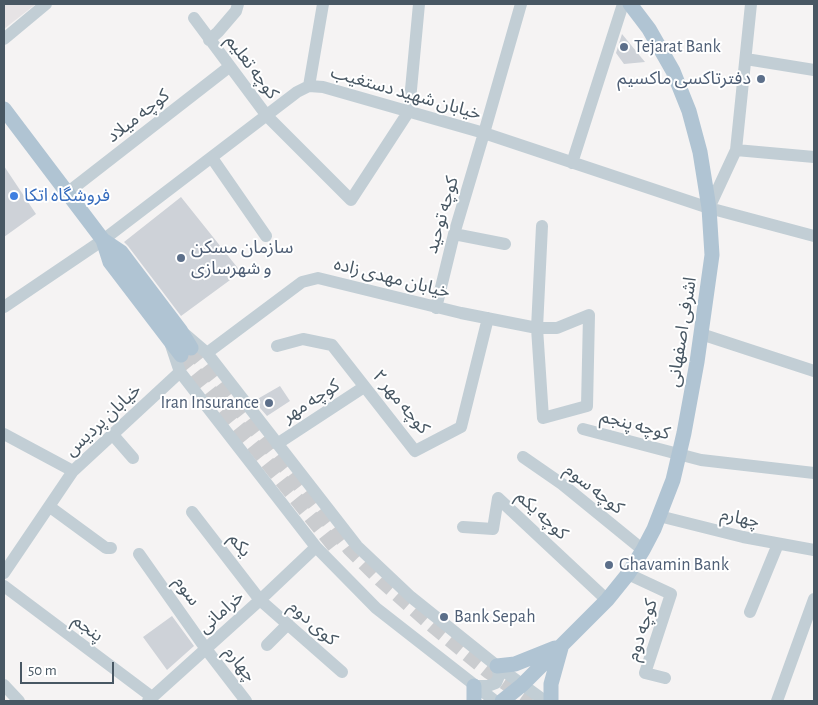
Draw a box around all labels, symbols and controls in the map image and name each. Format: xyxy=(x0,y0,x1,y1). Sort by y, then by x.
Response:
street label: کوچه تعلیم xyxy=(221,30,283,104)
place label: Tejarat Bank xyxy=(634,36,721,58)
marker: Tejarat Bank xyxy=(618,41,630,53)
street label: خیابان شهید دستغیب xyxy=(328,61,484,125)
place label: دفترتاکسی ماکسیم xyxy=(617,68,751,90)
marker: دفترتاکسی ماکسیم xyxy=(755,73,767,85)
street label: کوچه میلاد xyxy=(102,85,174,147)
street label: کوچه توحید xyxy=(421,174,463,256)
place label: فروشگاه اتکا xyxy=(24,185,110,207)
marker: فروشگاه اتکا xyxy=(8,190,20,202)
place label: سازمان مسکن و شهرسازی xyxy=(191,237,293,280)
marker: سازمان مسکن و شهرسازی xyxy=(175,252,187,264)
street label: خیابان مهدی زاده xyxy=(332,253,452,303)
street label: اشرفی اصفهانی xyxy=(663,275,701,389)
street label: کوچه مهر ۲ xyxy=(368,365,434,439)
street label: کوچه مهر xyxy=(278,375,344,427)
street label: خیابان پردیس xyxy=(60,379,146,461)
place label: Iran Insurance xyxy=(160,392,259,414)
marker: Iran Insurance xyxy=(263,397,275,409)
street label: کوچه پنجم xyxy=(598,405,672,445)
street label: کوچه سوم xyxy=(560,459,628,519)
street label: کوچه یکم xyxy=(512,486,572,544)
street label: چهارم xyxy=(718,503,762,533)
street label: یکم xyxy=(224,529,256,561)
place label: Ghavamin Bank xyxy=(619,554,729,576)
marker: Ghavamin Bank xyxy=(603,559,615,571)
street label: سوم xyxy=(169,572,205,610)
street label: خرامانی xyxy=(194,586,248,638)
street label: کوی دوم xyxy=(284,596,342,650)
street label: کوچه دوم xyxy=(622,596,662,664)
place label: Bank Sepah xyxy=(454,606,536,628)
street label: پنجم xyxy=(68,609,108,647)
marker: Bank Sepah xyxy=(438,611,450,623)
street label: چهارم xyxy=(219,642,261,686)
scale bar xyxy=(22,652,116,684)
text: 50 m xyxy=(28,663,57,678)

